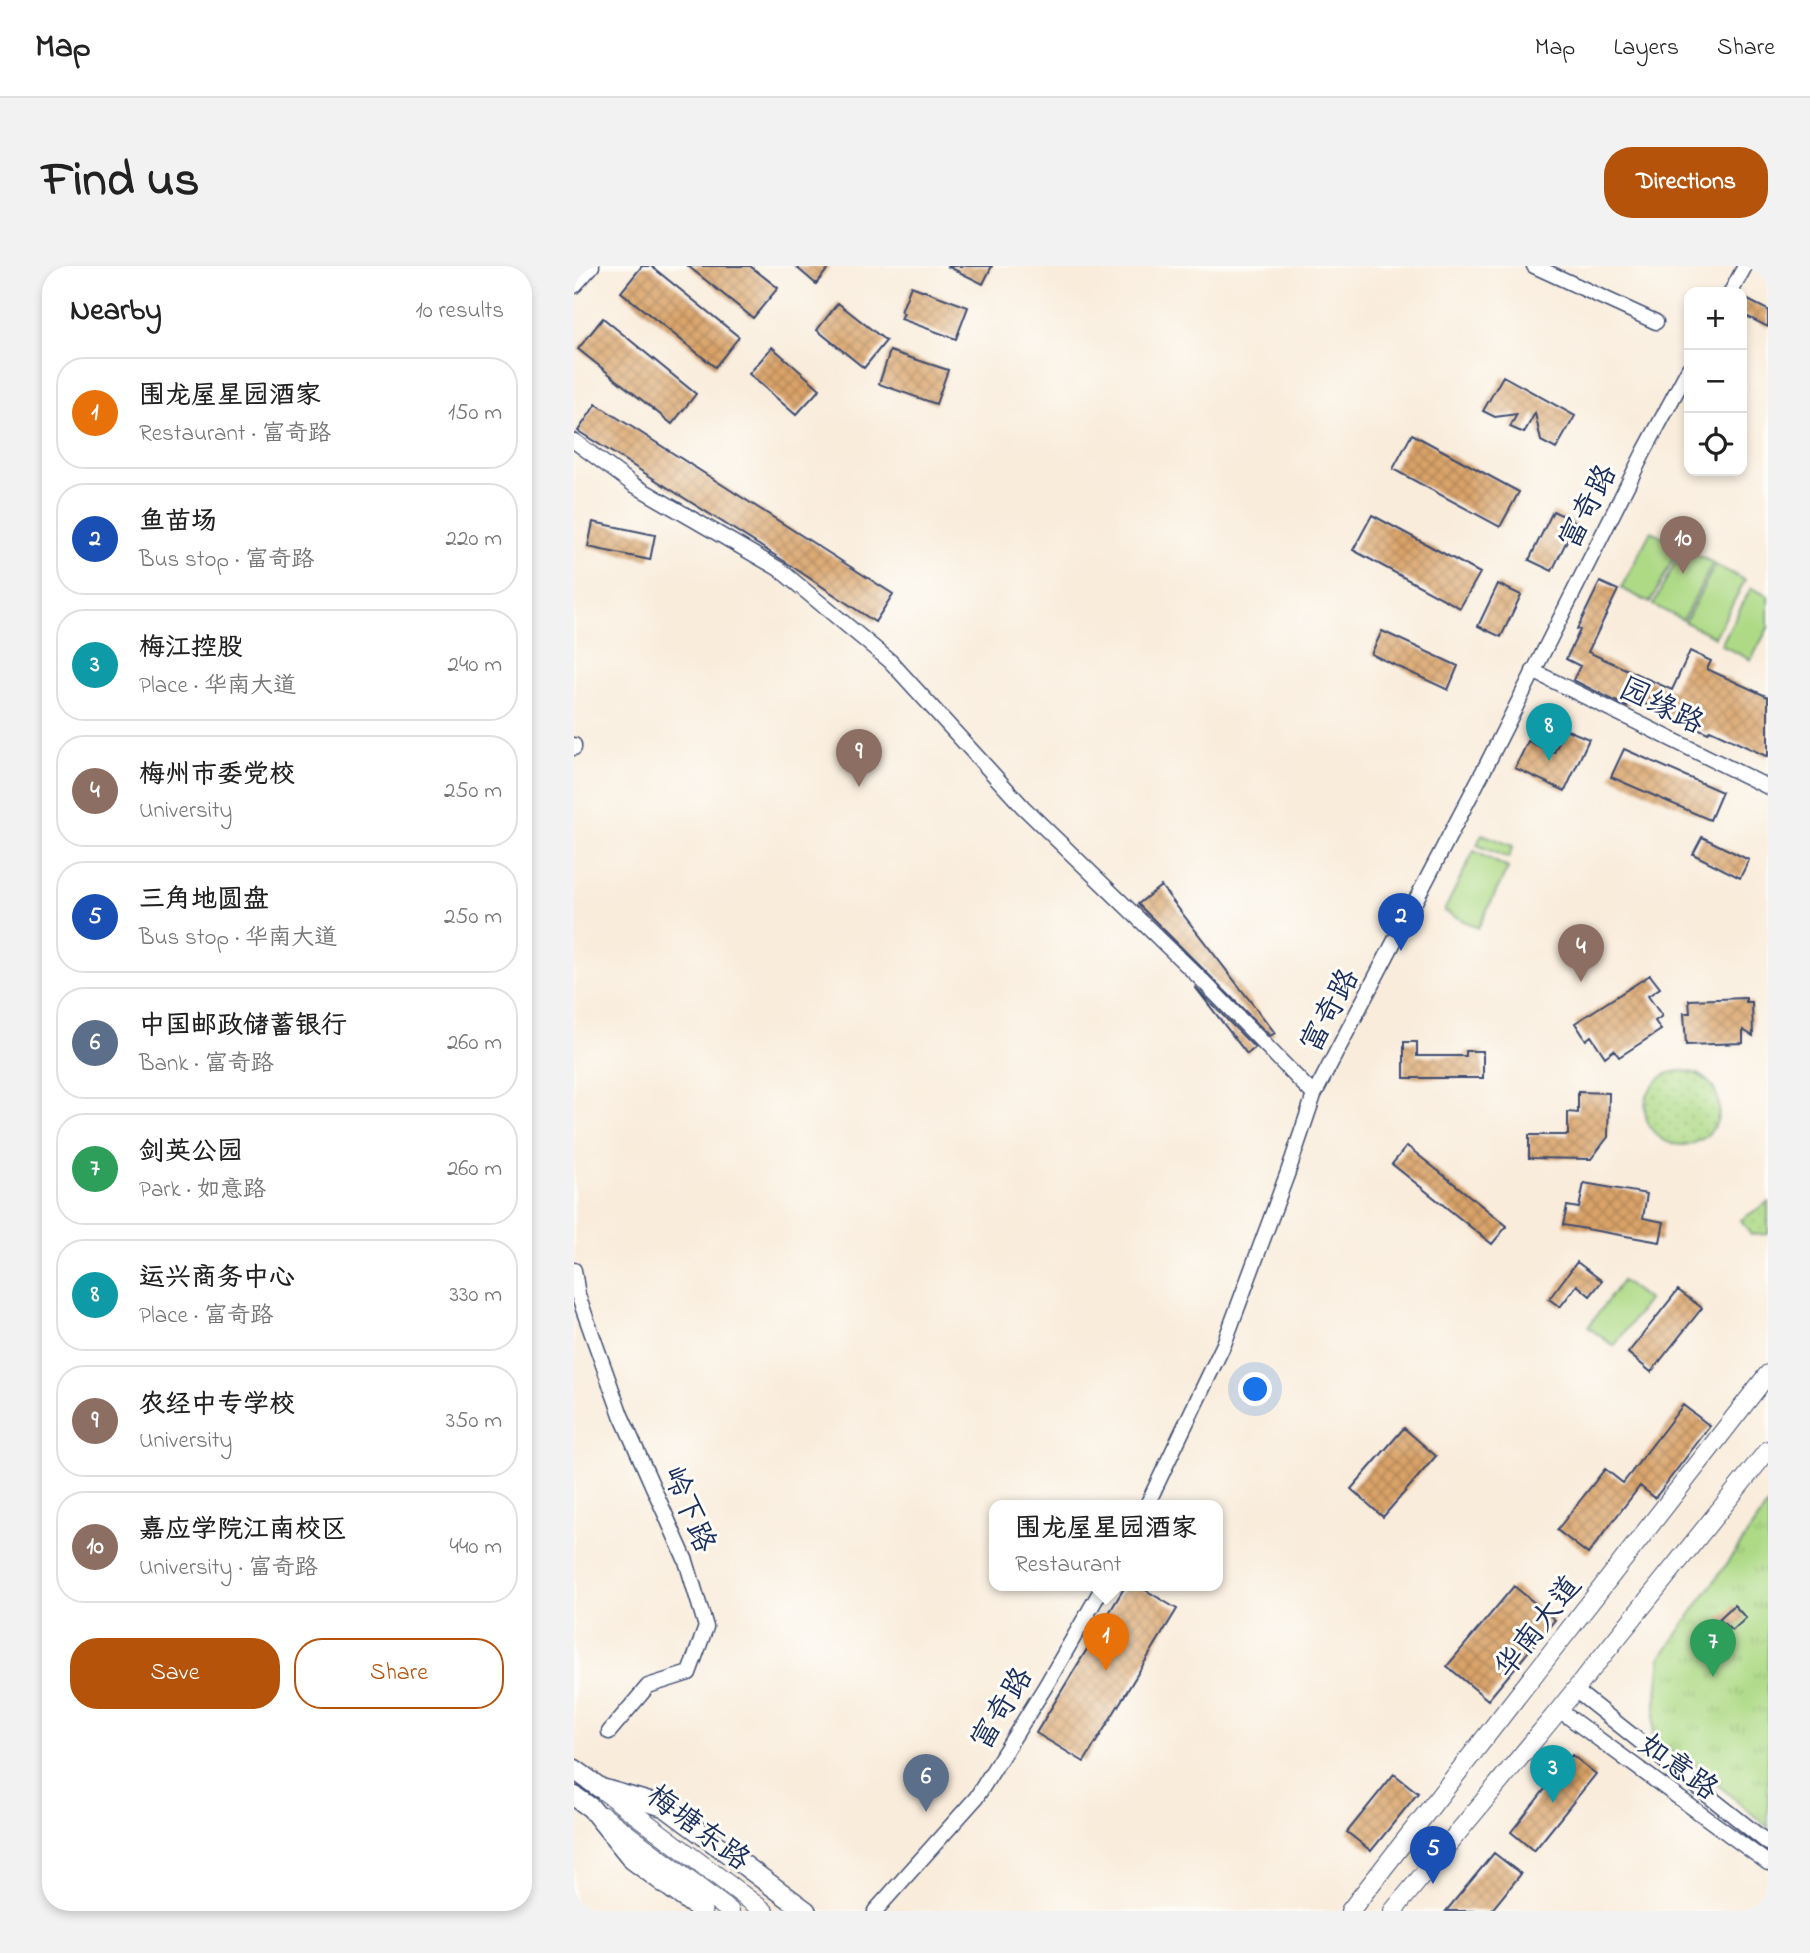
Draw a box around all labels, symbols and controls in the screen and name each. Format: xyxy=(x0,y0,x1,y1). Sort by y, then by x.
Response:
text: Map xyxy=(35,24,91,72)
text: Map xyxy=(1535,31,1575,66)
text: Layers xyxy=(1613,31,1679,66)
text: Share xyxy=(1717,31,1775,66)
text: Find us xyxy=(42,146,199,218)
button: Directions xyxy=(1604,147,1768,218)
map controls xyxy=(1684,287,1747,476)
button: + xyxy=(1684,287,1747,350)
text: Nearby xyxy=(70,290,162,334)
text: 10 results xyxy=(415,295,504,328)
button: − xyxy=(1684,350,1747,413)
text: 围龙屋星园酒家 xyxy=(139,378,321,416)
text: 1 xyxy=(91,397,99,430)
text: 150 m xyxy=(448,397,502,430)
button: locate xyxy=(1684,413,1747,476)
text: Restaurant · 富奇路 xyxy=(139,418,331,451)
street label: 富奇路 xyxy=(1550,457,1630,557)
text: 鱼苗场 xyxy=(139,504,217,542)
pin: 10 xyxy=(1660,516,1706,574)
text: 2 xyxy=(89,523,101,556)
text: 220 m xyxy=(446,523,502,556)
text: Bus stop · 富奇路 xyxy=(139,544,314,577)
text: 梅江控股 xyxy=(139,630,243,668)
text: 3 xyxy=(90,649,100,682)
text: 240 m xyxy=(448,649,502,682)
street label: 园缘路 xyxy=(1611,668,1711,747)
text: Place · 华南大道 xyxy=(139,670,296,703)
pin: 8 xyxy=(1526,703,1572,761)
pin: 9 xyxy=(836,729,882,787)
text: 梅州市委党校 xyxy=(139,757,295,795)
text: 4 xyxy=(90,775,100,808)
text: 250 m xyxy=(444,775,502,808)
text: University xyxy=(139,795,232,828)
text: 三角地圆盘 xyxy=(139,882,269,920)
pin: 2 xyxy=(1378,893,1424,951)
text: 5 xyxy=(88,901,102,934)
text: 250 m xyxy=(444,901,502,934)
text: Bus stop · 华南大道 xyxy=(139,922,337,955)
pin: 4 xyxy=(1558,924,1604,982)
street label: 富奇路 xyxy=(1291,961,1372,1061)
text: 中国邮政储蓄银行 xyxy=(139,1008,347,1046)
text: 6 xyxy=(90,1027,100,1060)
text: 260 m xyxy=(447,1027,502,1060)
text: Bank · 富奇路 xyxy=(139,1048,274,1081)
text: 剑英公园 xyxy=(139,1134,243,1172)
text: 7 xyxy=(90,1153,100,1186)
text: 260 m xyxy=(447,1153,502,1186)
text: Park · 如意路 xyxy=(139,1174,266,1207)
text: 运兴商务中心 xyxy=(139,1260,295,1298)
text: 8 xyxy=(91,1279,99,1312)
text: 330 m xyxy=(449,1279,502,1312)
text: Place · 富奇路 xyxy=(139,1300,273,1333)
your location xyxy=(1238,1372,1272,1406)
text: 农经中专学校 xyxy=(139,1387,295,1425)
text: 9 xyxy=(92,1405,98,1438)
text: 350 m xyxy=(446,1405,502,1438)
text: University xyxy=(139,1425,232,1458)
street label: 岭下路 xyxy=(649,1460,725,1560)
popup xyxy=(989,1500,1223,1591)
text: 围龙屋星园酒家 xyxy=(1015,1511,1197,1549)
text: 嘉应学院江南校区 xyxy=(139,1512,347,1550)
text: 10 xyxy=(86,1531,104,1564)
text: 440 m xyxy=(450,1531,502,1564)
text: Restaurant xyxy=(1015,1549,1122,1582)
text: University · 富奇路 xyxy=(139,1552,318,1585)
street label: 华南大道 xyxy=(1485,1567,1594,1689)
pin: 1 xyxy=(1083,1613,1129,1671)
pin: 7 xyxy=(1690,1619,1736,1677)
button: Save xyxy=(70,1638,280,1709)
button: Share xyxy=(294,1638,504,1709)
street label: 富奇路 xyxy=(962,1660,1046,1759)
street label: 如意路 xyxy=(1628,1724,1727,1813)
pin: 3 xyxy=(1530,1745,1576,1803)
pin: 6 xyxy=(903,1754,949,1812)
street label: 梅塘东路 xyxy=(636,1776,758,1883)
pin: 5 xyxy=(1410,1826,1456,1884)

